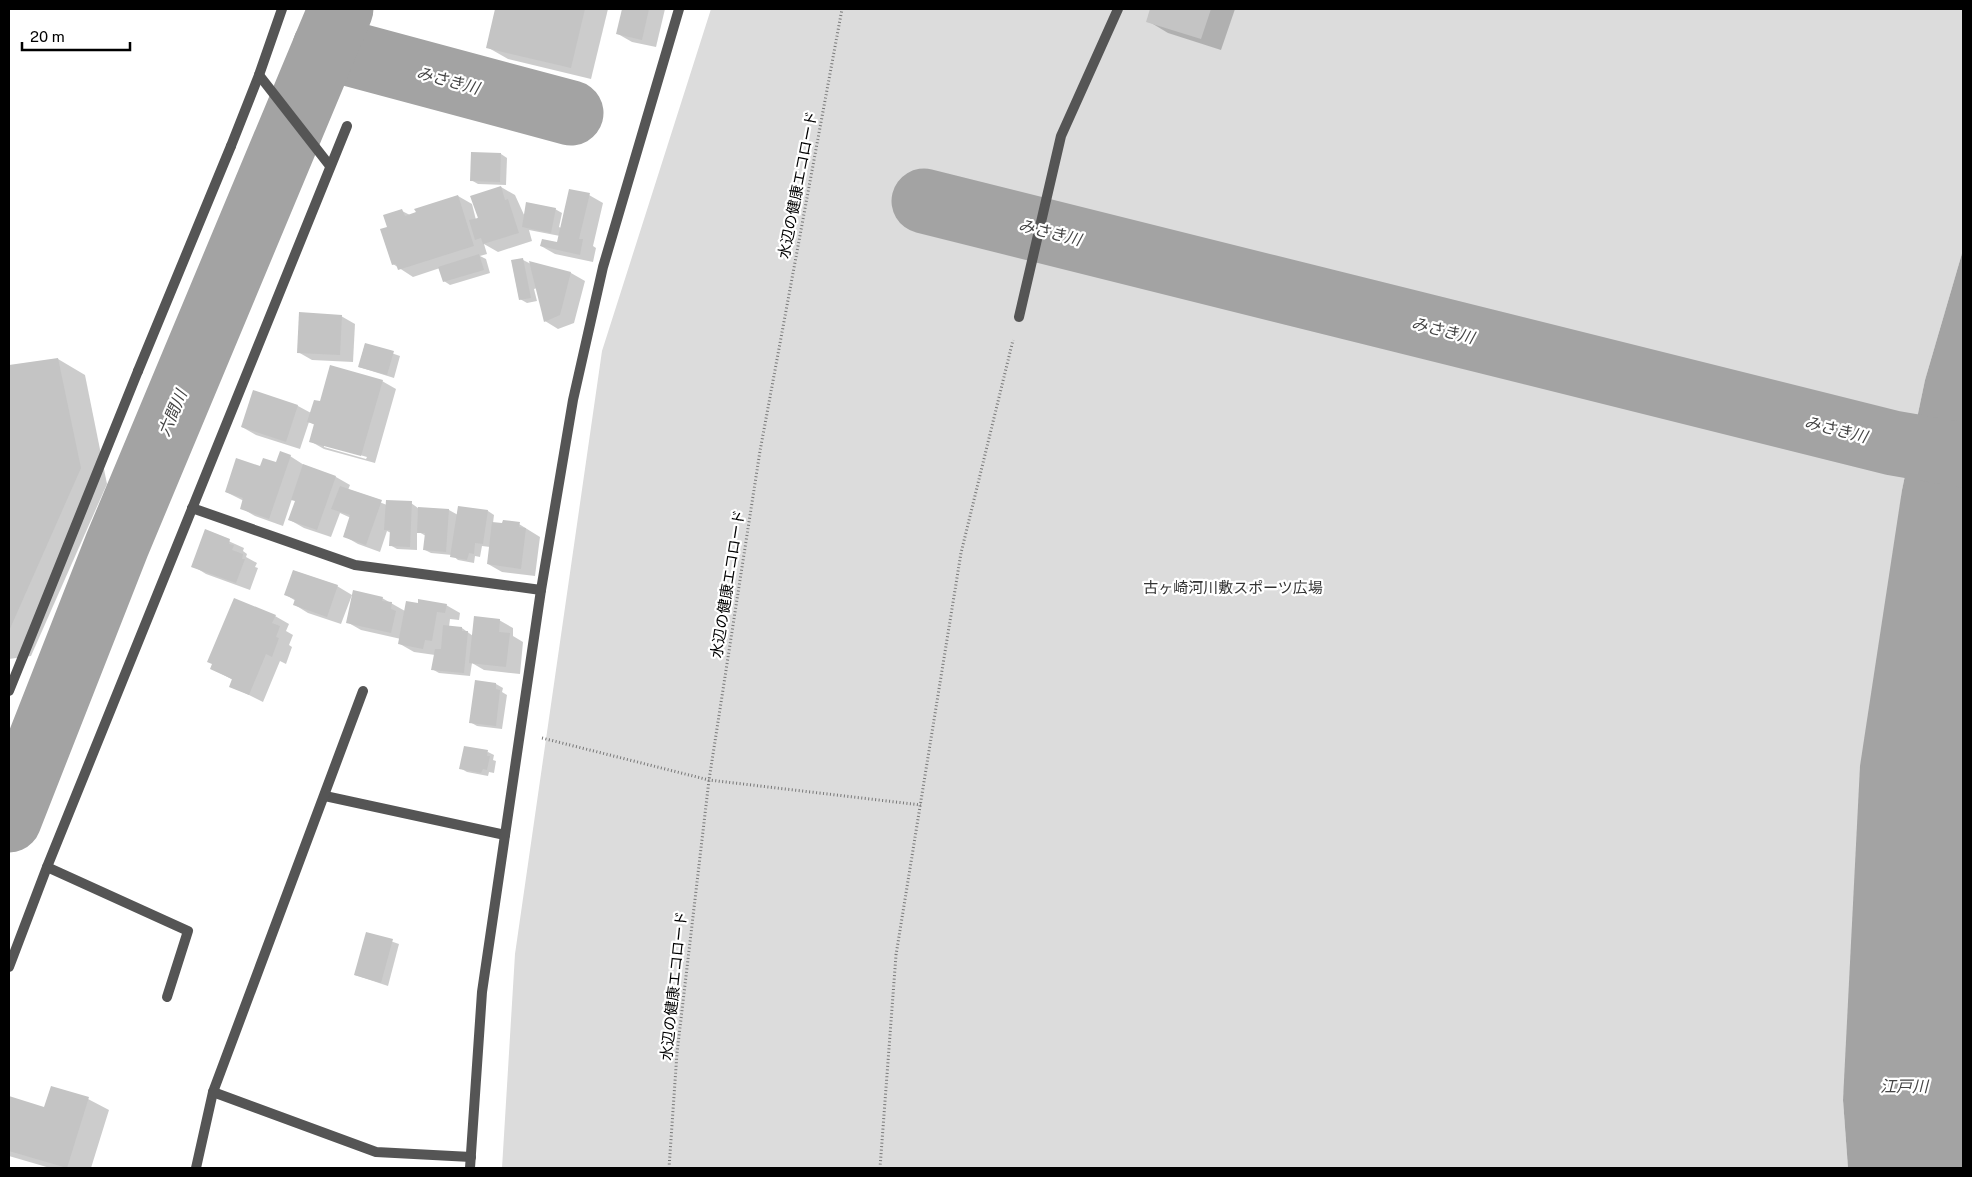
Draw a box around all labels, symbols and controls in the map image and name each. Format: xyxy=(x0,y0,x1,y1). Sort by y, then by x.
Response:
scale bar xyxy=(22,20,130,52)
text: 20 m xyxy=(30,28,65,45)
water label: みさき川 xyxy=(414,63,483,98)
street label: 水辺の健康エコロード xyxy=(775,110,820,260)
water label: みさき川 xyxy=(1017,216,1085,250)
water label: みさき川 xyxy=(1410,314,1478,348)
water label: 六間川 xyxy=(154,386,191,439)
water label: みさき川 xyxy=(1803,413,1871,447)
street label: 水辺の健康エコロード xyxy=(707,509,748,659)
park label: 古ヶ崎河川敷スポーツ広場 xyxy=(1143,579,1323,596)
street label: 水辺の健康エコロード xyxy=(657,910,690,1061)
water label: 江戸川 xyxy=(1880,1077,1930,1096)

